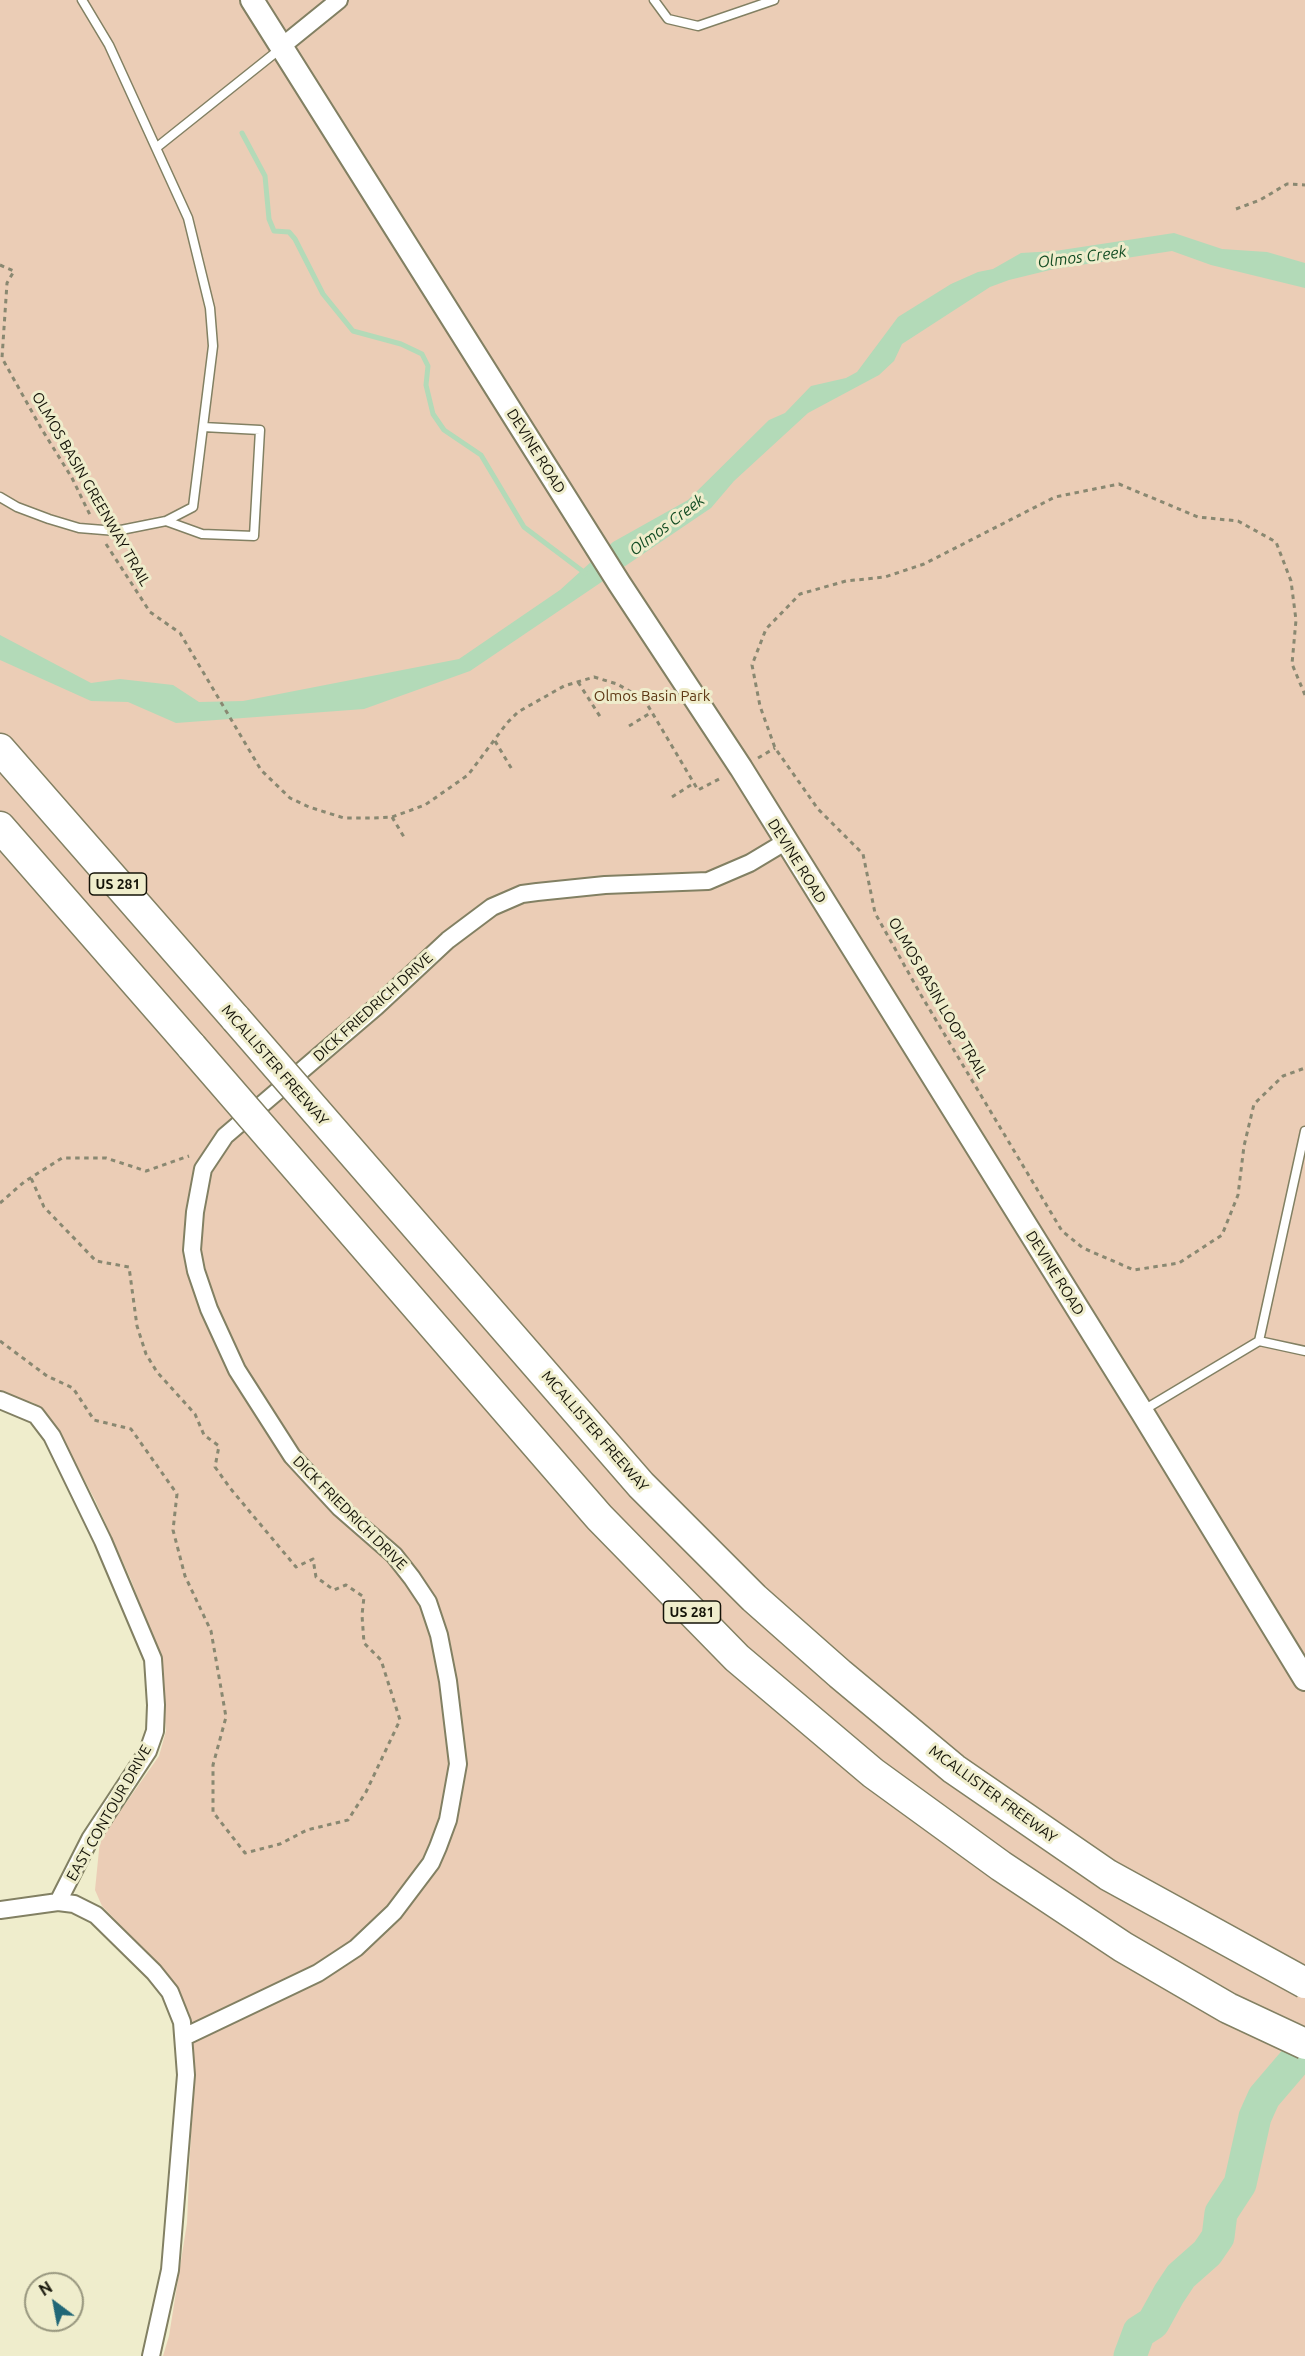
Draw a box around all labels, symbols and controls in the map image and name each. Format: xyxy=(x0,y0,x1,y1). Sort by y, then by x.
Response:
water label: Olmos Creek xyxy=(1036,242,1128,272)
street label: OLMOS BASIN GREENWAY TRAIL xyxy=(28,389,154,589)
street label: DEVINE ROAD xyxy=(503,405,569,497)
water label: Olmos Creek xyxy=(625,490,709,560)
park label: Olmos Basin Park xyxy=(594,687,710,705)
street label: DEVINE ROAD xyxy=(764,815,830,907)
road number: US 281 xyxy=(90,873,146,895)
street label: OLMOS BASIN LOOP TRAIL xyxy=(885,914,991,1082)
street label: DICK FRIEDRICH DRIVE xyxy=(310,949,436,1065)
street label: MCALLISTER FREEWAY xyxy=(218,1001,332,1129)
street label: DEVINE ROAD xyxy=(1022,1227,1088,1319)
street label: MCALLISTER FREEWAY xyxy=(538,1367,652,1495)
street label: DICK FRIEDRICH DRIVE xyxy=(289,1452,411,1574)
road number: US 281 xyxy=(664,1601,720,1623)
street label: MCALLISTER FREEWAY xyxy=(925,1741,1061,1847)
street label: EAST CONTOUR DRIVE xyxy=(63,1742,155,1884)
north arrow xyxy=(24,2272,84,2332)
text: N xyxy=(36,2278,55,2299)

